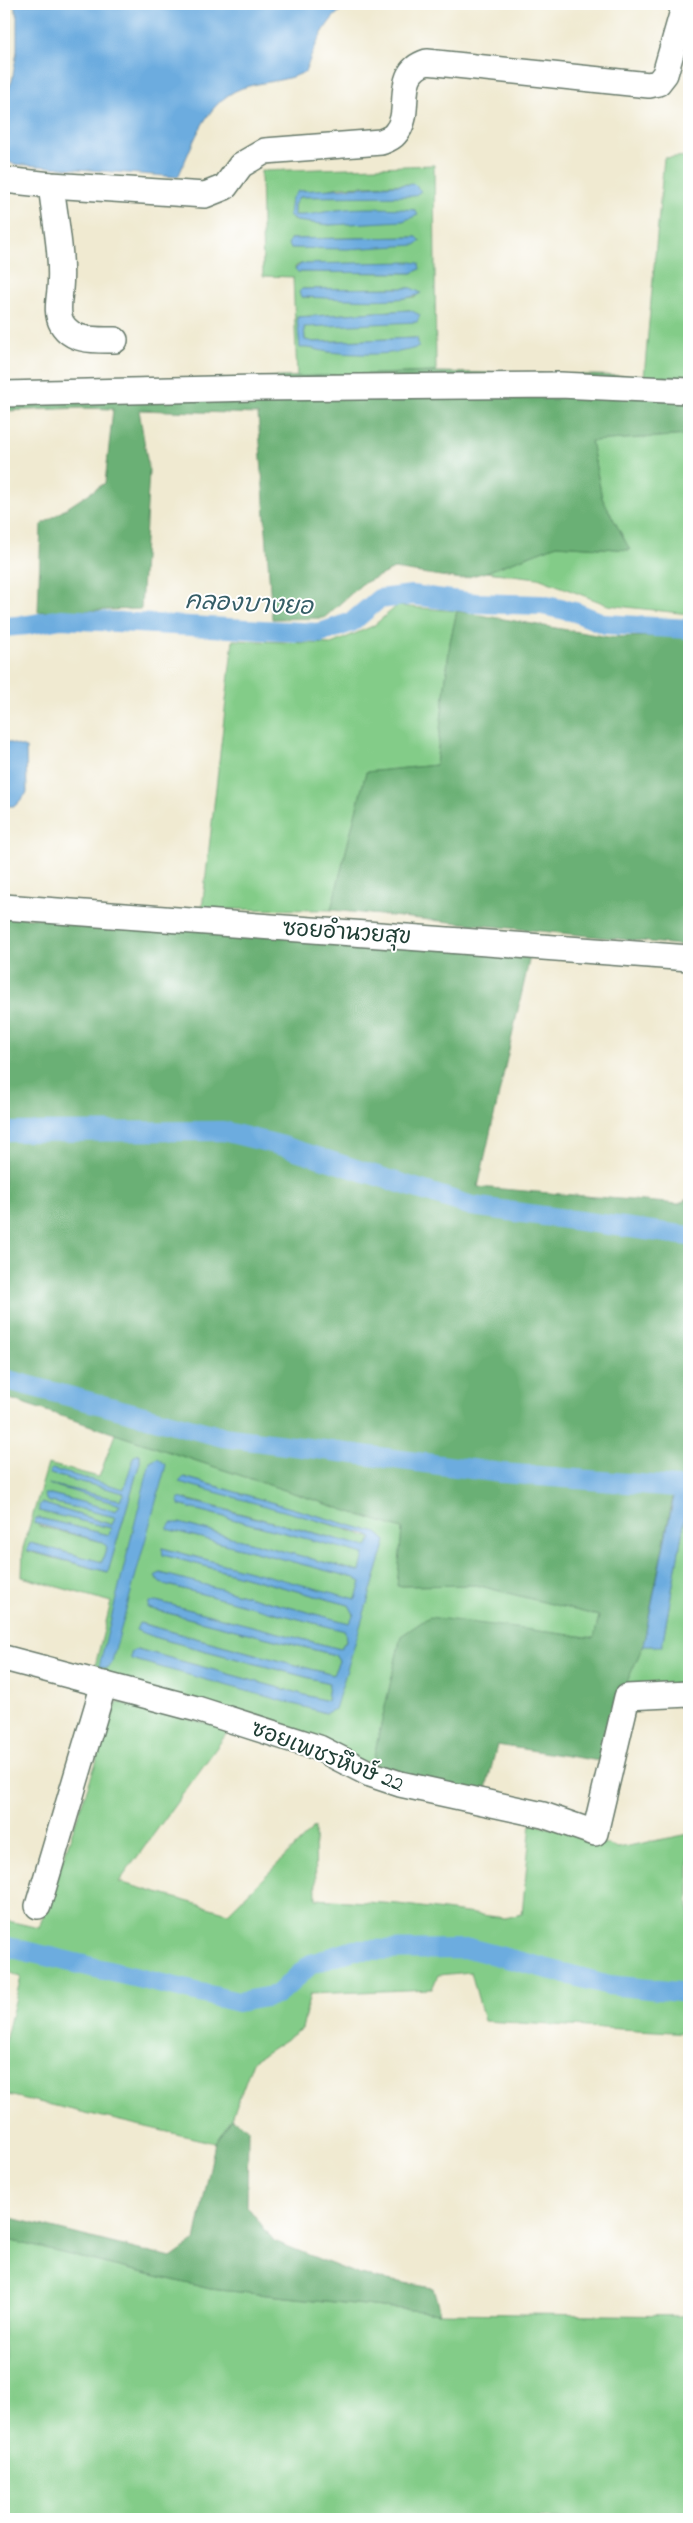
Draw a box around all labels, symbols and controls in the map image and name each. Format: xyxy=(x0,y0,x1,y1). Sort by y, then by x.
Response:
water label: คลองบางยอ xyxy=(184,585,315,626)
street label: ซอยอำนวยสุข xyxy=(281,914,412,954)
street label: ซอยเพชรหึงษ์ 22 xyxy=(246,1713,408,1802)

